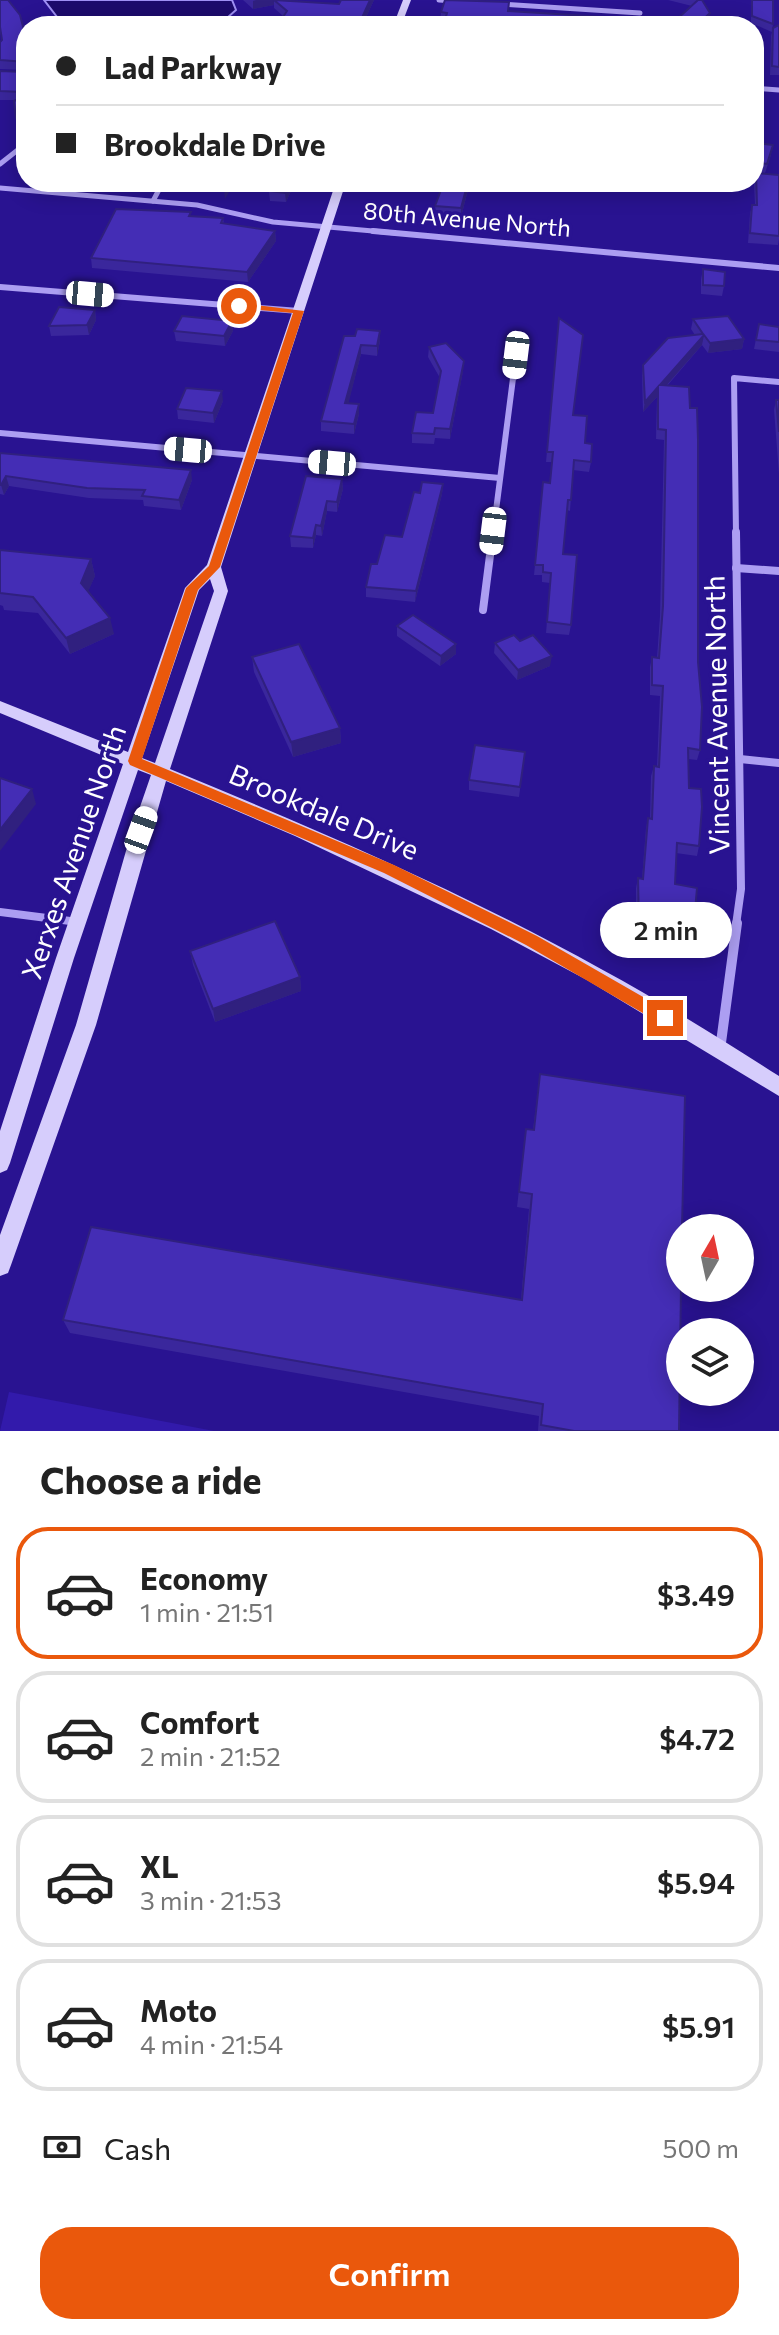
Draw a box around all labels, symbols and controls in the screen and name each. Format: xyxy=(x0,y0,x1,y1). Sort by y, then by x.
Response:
text: Lad Parkway xyxy=(104,48,282,85)
text: Brookdale Drive xyxy=(104,125,326,162)
street label: 80th Avenue North xyxy=(362,195,572,242)
car xyxy=(65,280,115,308)
route start xyxy=(221,288,257,324)
car xyxy=(501,330,531,380)
car xyxy=(163,436,213,464)
car xyxy=(307,449,357,477)
car xyxy=(478,506,508,556)
street label: Vincent Avenue North xyxy=(697,575,735,855)
street label: Xerxes Avenue North xyxy=(14,720,132,983)
street label: Brookdale Drive xyxy=(225,756,424,866)
car xyxy=(122,803,160,857)
callout: 2 min xyxy=(599,902,731,958)
text: 2 min xyxy=(634,914,698,945)
route end xyxy=(647,1000,683,1036)
north arrow xyxy=(666,1214,754,1302)
map controls xyxy=(666,1214,754,1406)
button: layers xyxy=(666,1318,754,1406)
text: Choose a ride xyxy=(40,1457,261,1501)
icon: car xyxy=(44,1557,116,1629)
text: Economy xyxy=(140,1559,268,1596)
text: $3.49 xyxy=(657,1575,735,1612)
text: 1 min · 21:51 xyxy=(140,1596,274,1627)
icon: car xyxy=(44,1701,116,1773)
text: Comfort xyxy=(140,1703,259,1740)
text: $4.72 xyxy=(659,1719,735,1756)
text: 2 min · 21:52 xyxy=(140,1740,281,1771)
icon: car xyxy=(44,1845,116,1917)
text: XL xyxy=(140,1847,179,1884)
text: $5.94 xyxy=(657,1863,735,1900)
text: 3 min · 21:53 xyxy=(140,1884,282,1915)
icon: car xyxy=(44,1989,116,2061)
text: Moto xyxy=(140,1991,217,2028)
text: $5.91 xyxy=(662,2007,735,2044)
text: 4 min · 21:54 xyxy=(140,2028,283,2059)
icon: cash xyxy=(40,2125,84,2169)
text: Cash xyxy=(104,2129,171,2166)
text: 500 m xyxy=(662,2132,739,2163)
button: Confirm xyxy=(40,2227,739,2319)

